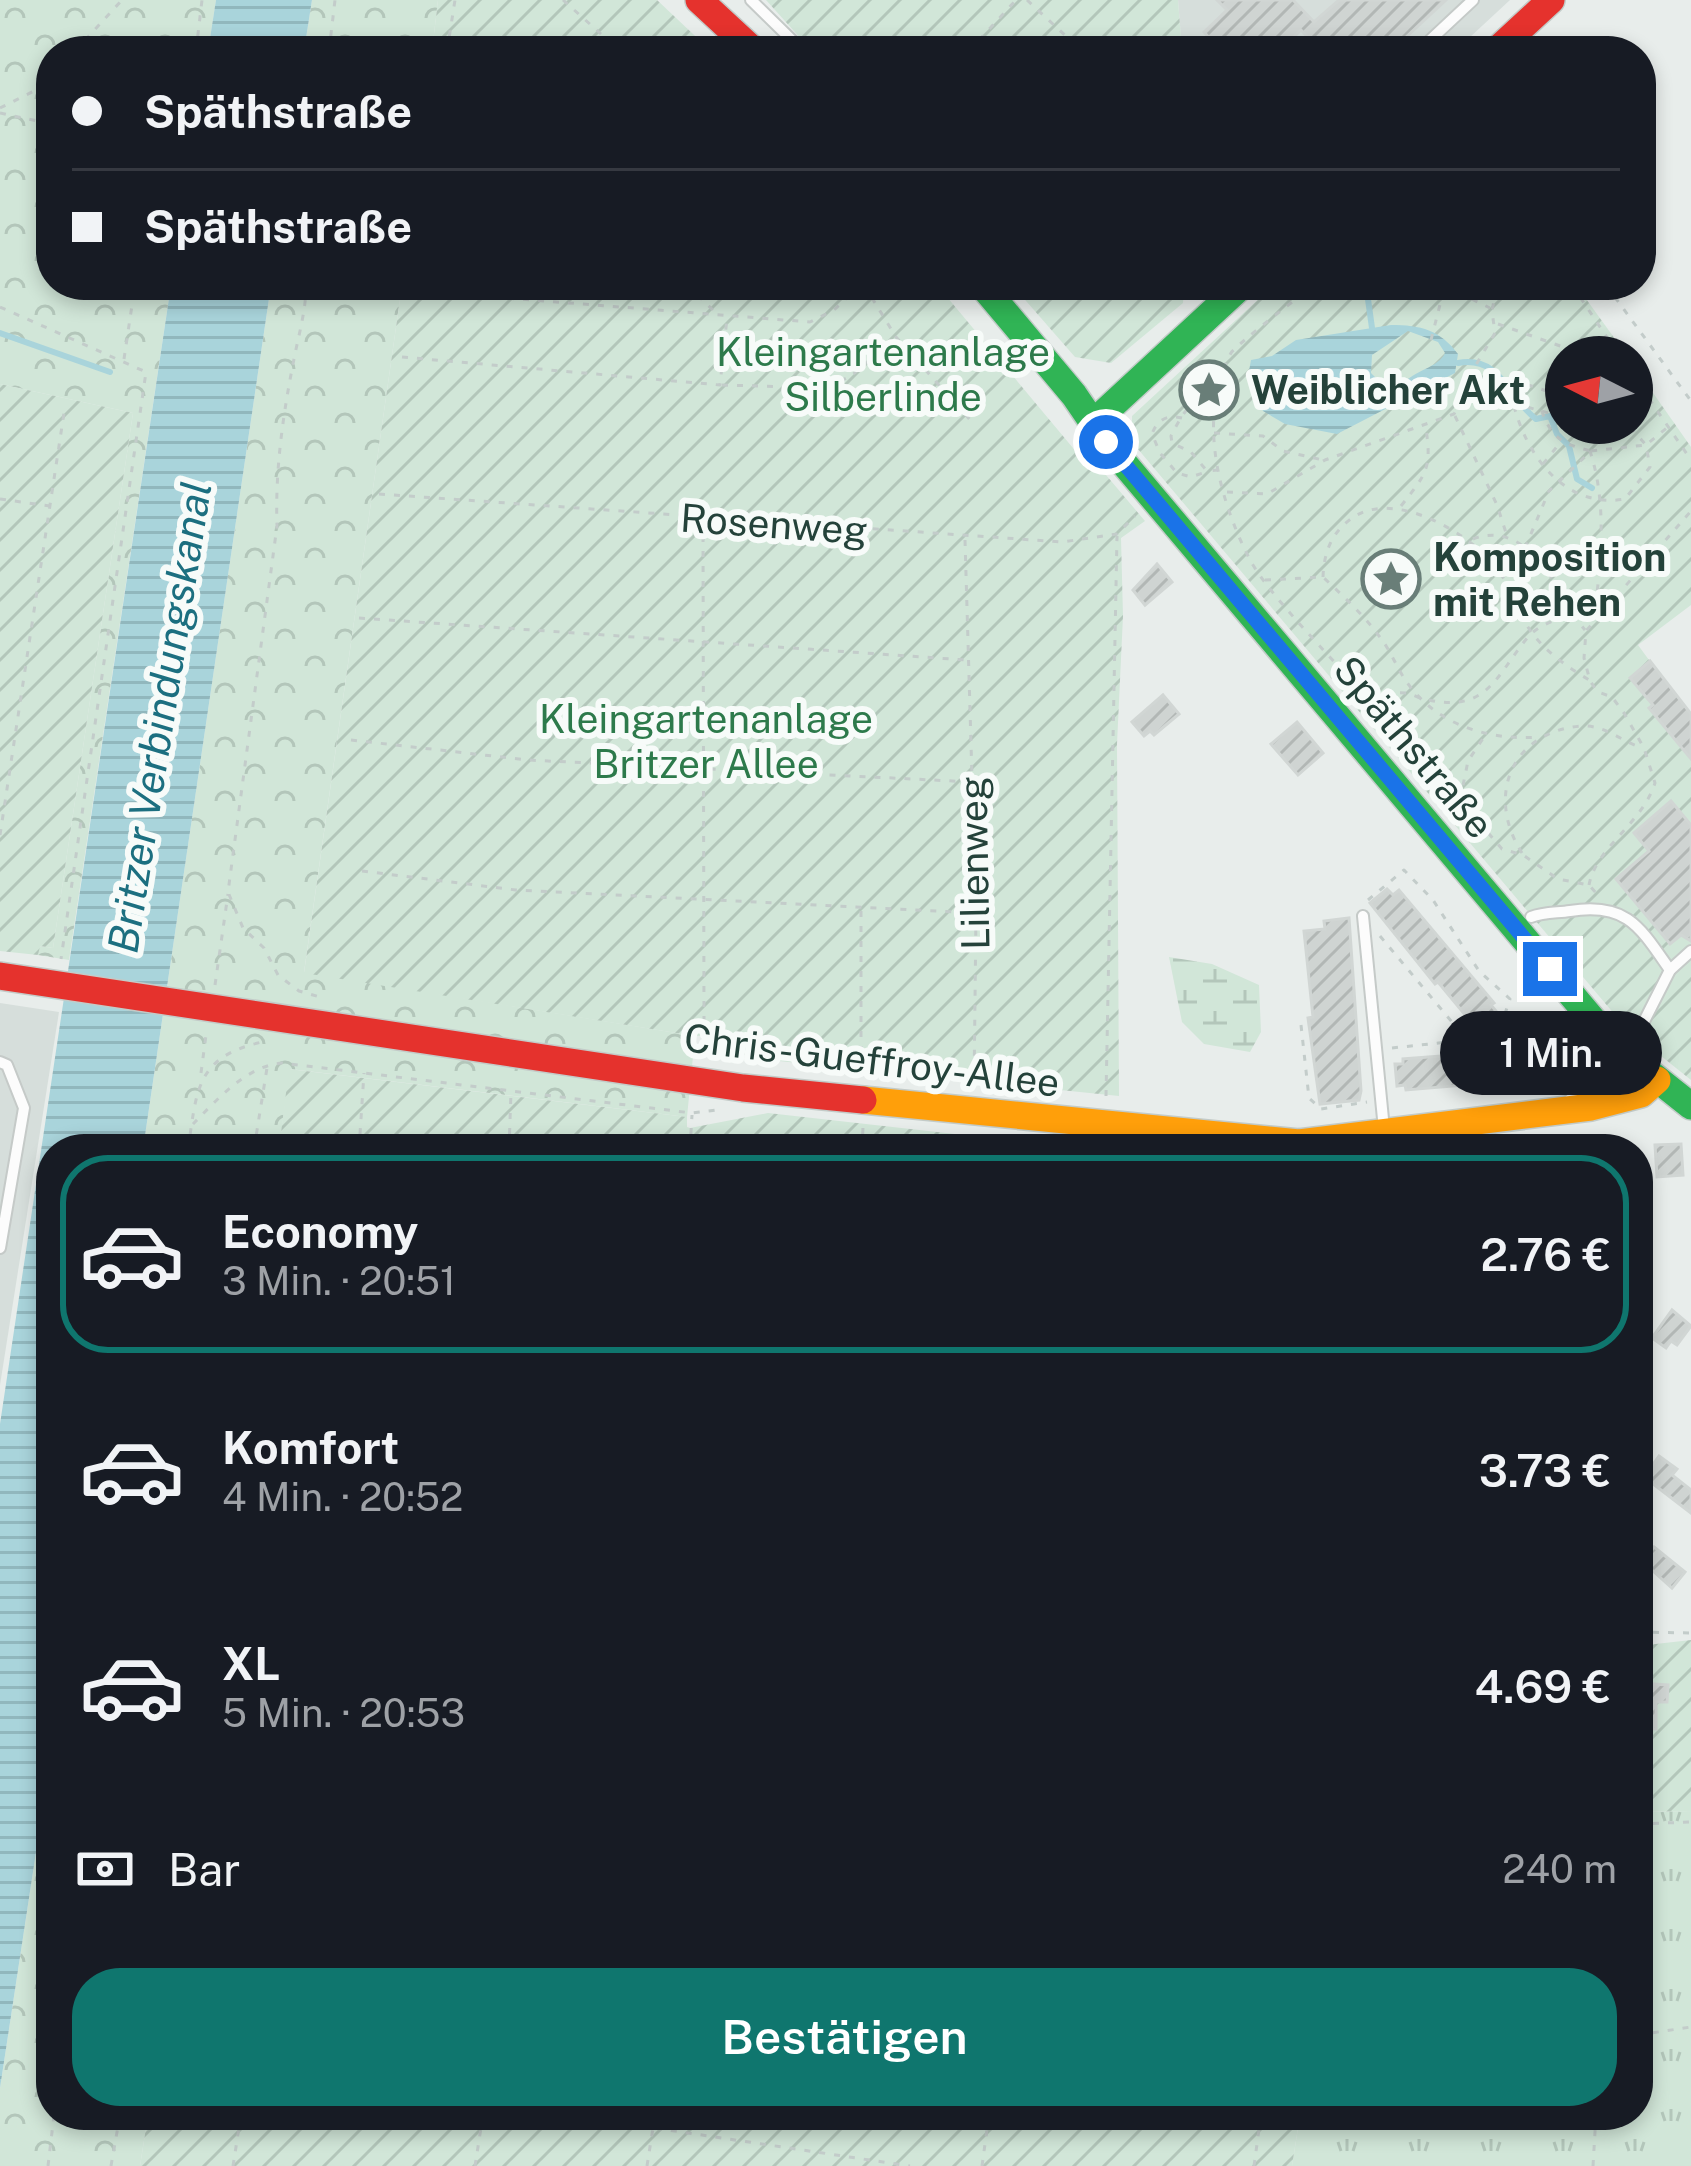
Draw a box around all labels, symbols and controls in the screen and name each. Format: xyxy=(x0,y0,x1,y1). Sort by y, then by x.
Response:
text: Späthstraße xyxy=(144,85,412,138)
text: Späthstraße xyxy=(144,200,412,253)
park label: Kleingartenanlage Silberlinde xyxy=(716,329,1050,420)
north arrow xyxy=(1545,336,1653,444)
map controls xyxy=(1545,336,1653,444)
place icon: Weiblicher Akt xyxy=(1178,359,1240,421)
place label: Weiblicher Akt xyxy=(1251,367,1525,413)
route start xyxy=(1079,415,1133,469)
water label: Britzer Verbindungskanal xyxy=(97,478,221,956)
street label: Rosenweg xyxy=(679,495,869,553)
place label: Komposition mit Rehen xyxy=(1433,534,1666,625)
place icon: Komposition mit Rehen xyxy=(1360,548,1422,610)
street label: Späthstraße xyxy=(1325,647,1503,847)
park label: Kleingartenanlage Britzer Allee xyxy=(539,696,873,787)
street label: Lilienweg xyxy=(949,776,999,950)
route end xyxy=(1523,942,1577,996)
callout: 1 Min. xyxy=(1439,1011,1661,1095)
street label: Chris-Gueffroy-Allee xyxy=(682,1014,1062,1106)
text: 1 Min. xyxy=(1499,1030,1603,1076)
icon: car xyxy=(78,1200,186,1308)
text: Economy xyxy=(222,1205,418,1258)
text: 2.76 € xyxy=(1480,1228,1611,1281)
text: 3 Min. · 20:51 xyxy=(222,1258,456,1304)
icon: car xyxy=(78,1416,186,1524)
text: Komfort xyxy=(222,1421,399,1474)
text: 3.73 € xyxy=(1479,1444,1611,1497)
text: 4 Min. · 20:52 xyxy=(222,1474,463,1520)
icon: car xyxy=(78,1632,186,1740)
text: XL xyxy=(222,1637,280,1690)
text: 4.69 € xyxy=(1474,1660,1611,1713)
text: 5 Min. · 20:53 xyxy=(222,1690,465,1736)
icon: cash xyxy=(72,1836,138,1902)
text: Bar xyxy=(168,1843,241,1896)
text: 240 m xyxy=(1502,1846,1617,1892)
button: Bestätigen xyxy=(72,1968,1617,2106)

